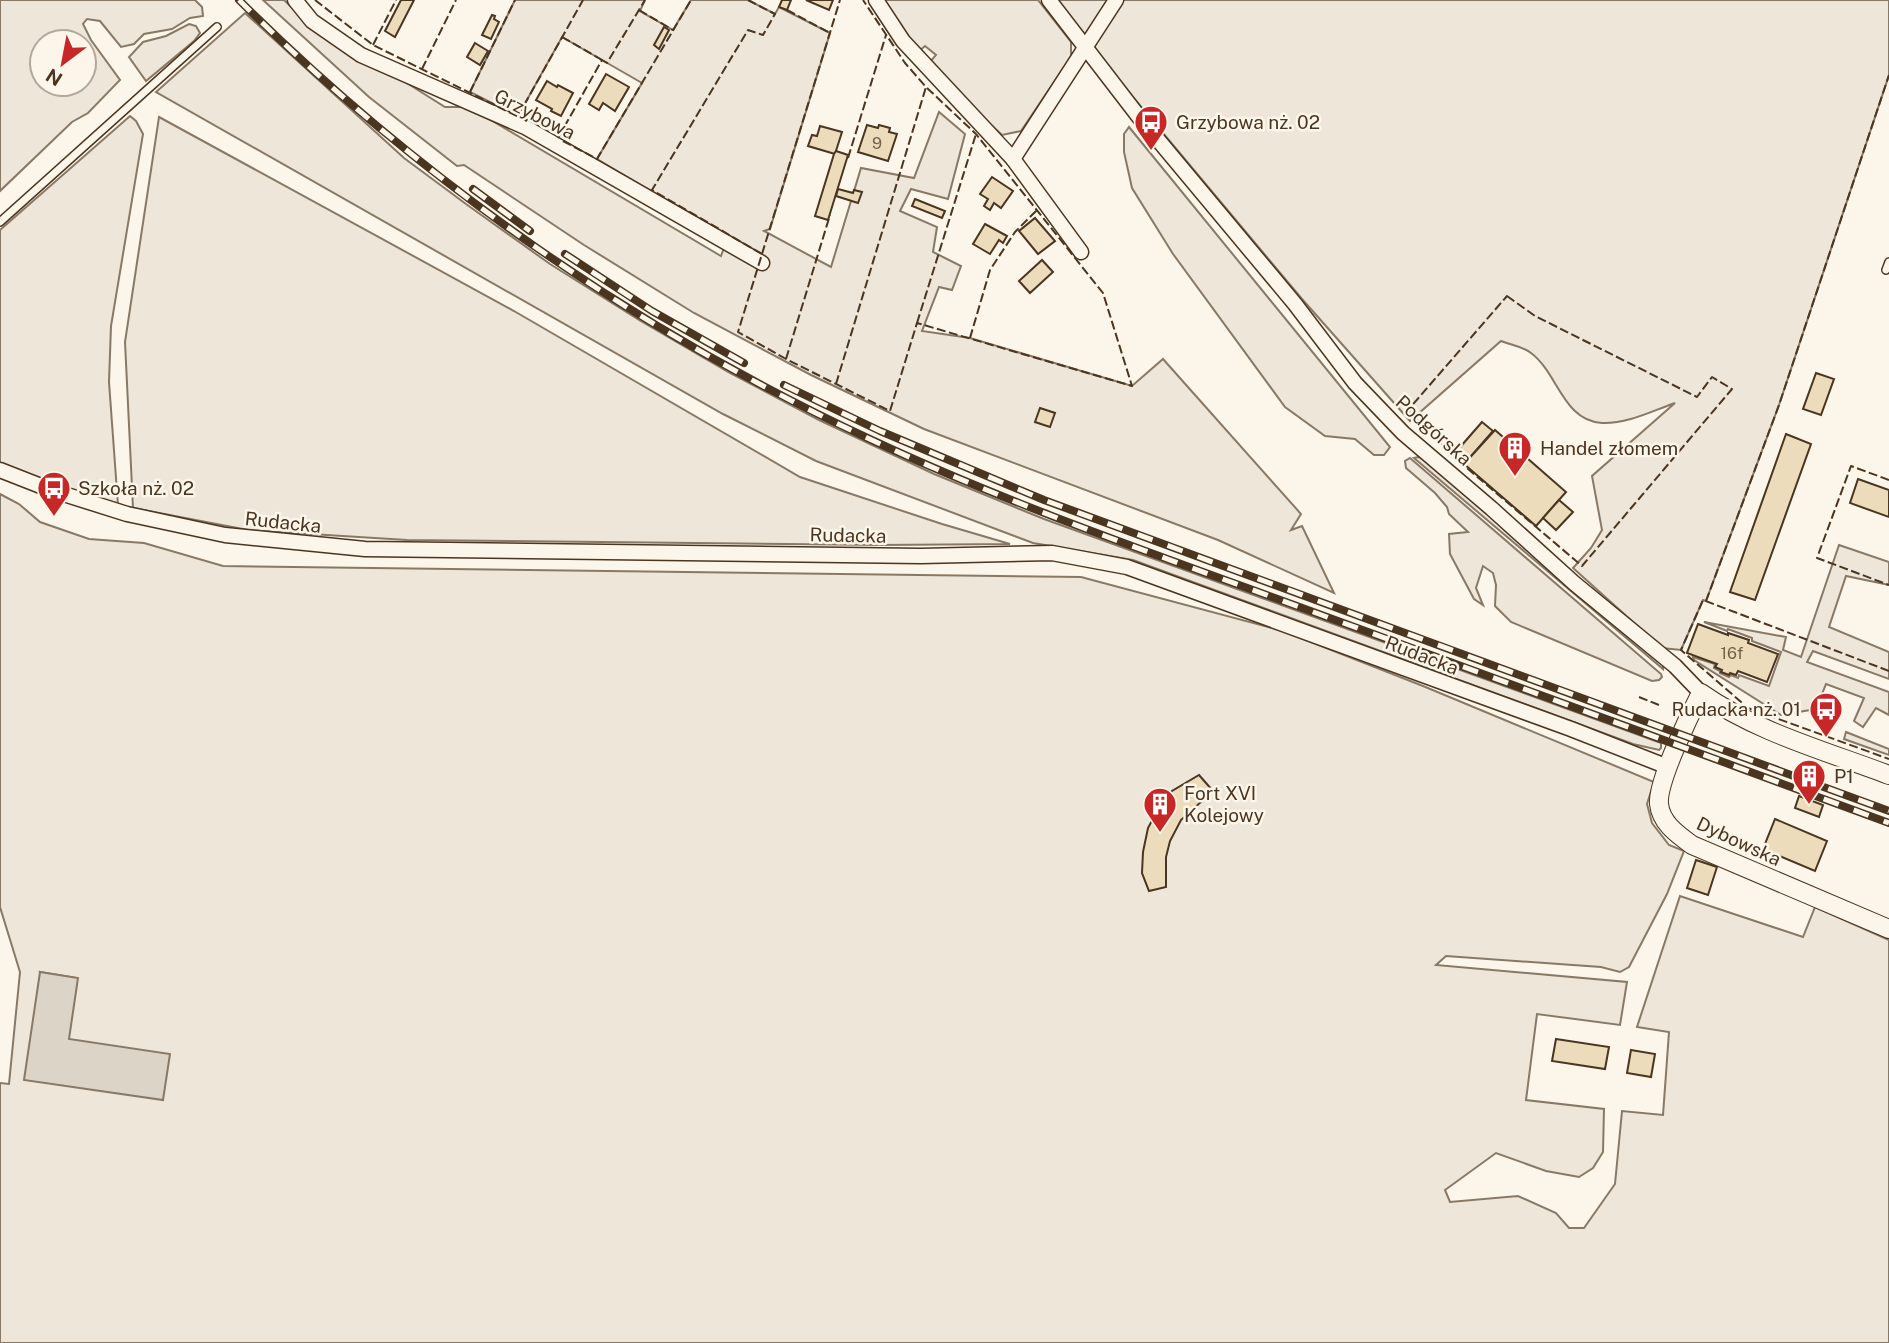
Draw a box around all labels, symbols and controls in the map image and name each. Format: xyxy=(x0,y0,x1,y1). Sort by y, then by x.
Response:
north arrow xyxy=(28,28,98,98)
text: N xyxy=(42,64,66,91)
street label: Grzybowa xyxy=(491,84,579,144)
bus stop icon: Grzybowa nż. 02 xyxy=(1132,103,1170,152)
place label: Grzybowa nż. 02 xyxy=(1176,111,1320,133)
house number: 9 xyxy=(872,134,882,153)
street label: Podgórska xyxy=(1392,390,1476,470)
building icon: Handel złomem xyxy=(1496,429,1534,478)
place label: Handel złomem xyxy=(1540,437,1678,459)
bus stop icon: Szkoła nż. 02 xyxy=(35,469,73,518)
place label: Szkoła nż. 02 xyxy=(78,477,194,499)
street label: Rudacka xyxy=(244,507,322,537)
street label: Rudacka xyxy=(809,523,887,547)
street label: Rudacka xyxy=(1382,631,1462,679)
house number: 16f xyxy=(1721,644,1743,663)
bus stop icon: Rudacka nż. 01 xyxy=(1807,690,1845,739)
place label: Rudacka nż. 01 xyxy=(1672,698,1801,720)
building icon: P1 xyxy=(1790,757,1828,806)
place label: P1 xyxy=(1834,765,1854,787)
place label: Fort XVI Kolejowy xyxy=(1184,782,1264,826)
building icon: Fort XVI Kolejowy xyxy=(1141,785,1179,834)
street label: Dybowska xyxy=(1693,812,1785,870)

